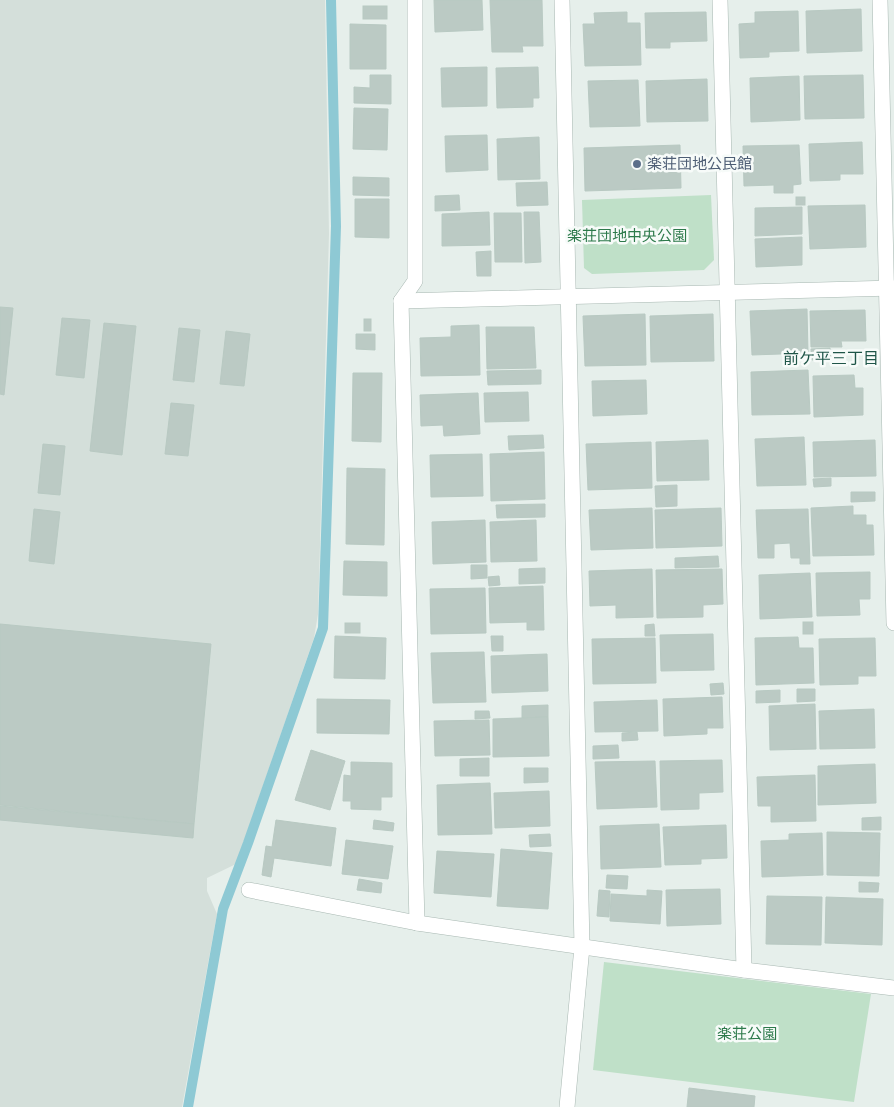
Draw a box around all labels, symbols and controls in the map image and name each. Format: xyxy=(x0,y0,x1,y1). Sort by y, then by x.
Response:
place label: 楽荘団地公民館 xyxy=(647,154,752,172)
marker: 楽荘団地公民館 xyxy=(631,158,643,170)
park label: 楽荘団地中央公園 xyxy=(567,226,687,244)
district label: 前ケ平三丁目 xyxy=(783,348,879,367)
park label: 楽荘公園 xyxy=(717,1024,777,1042)

